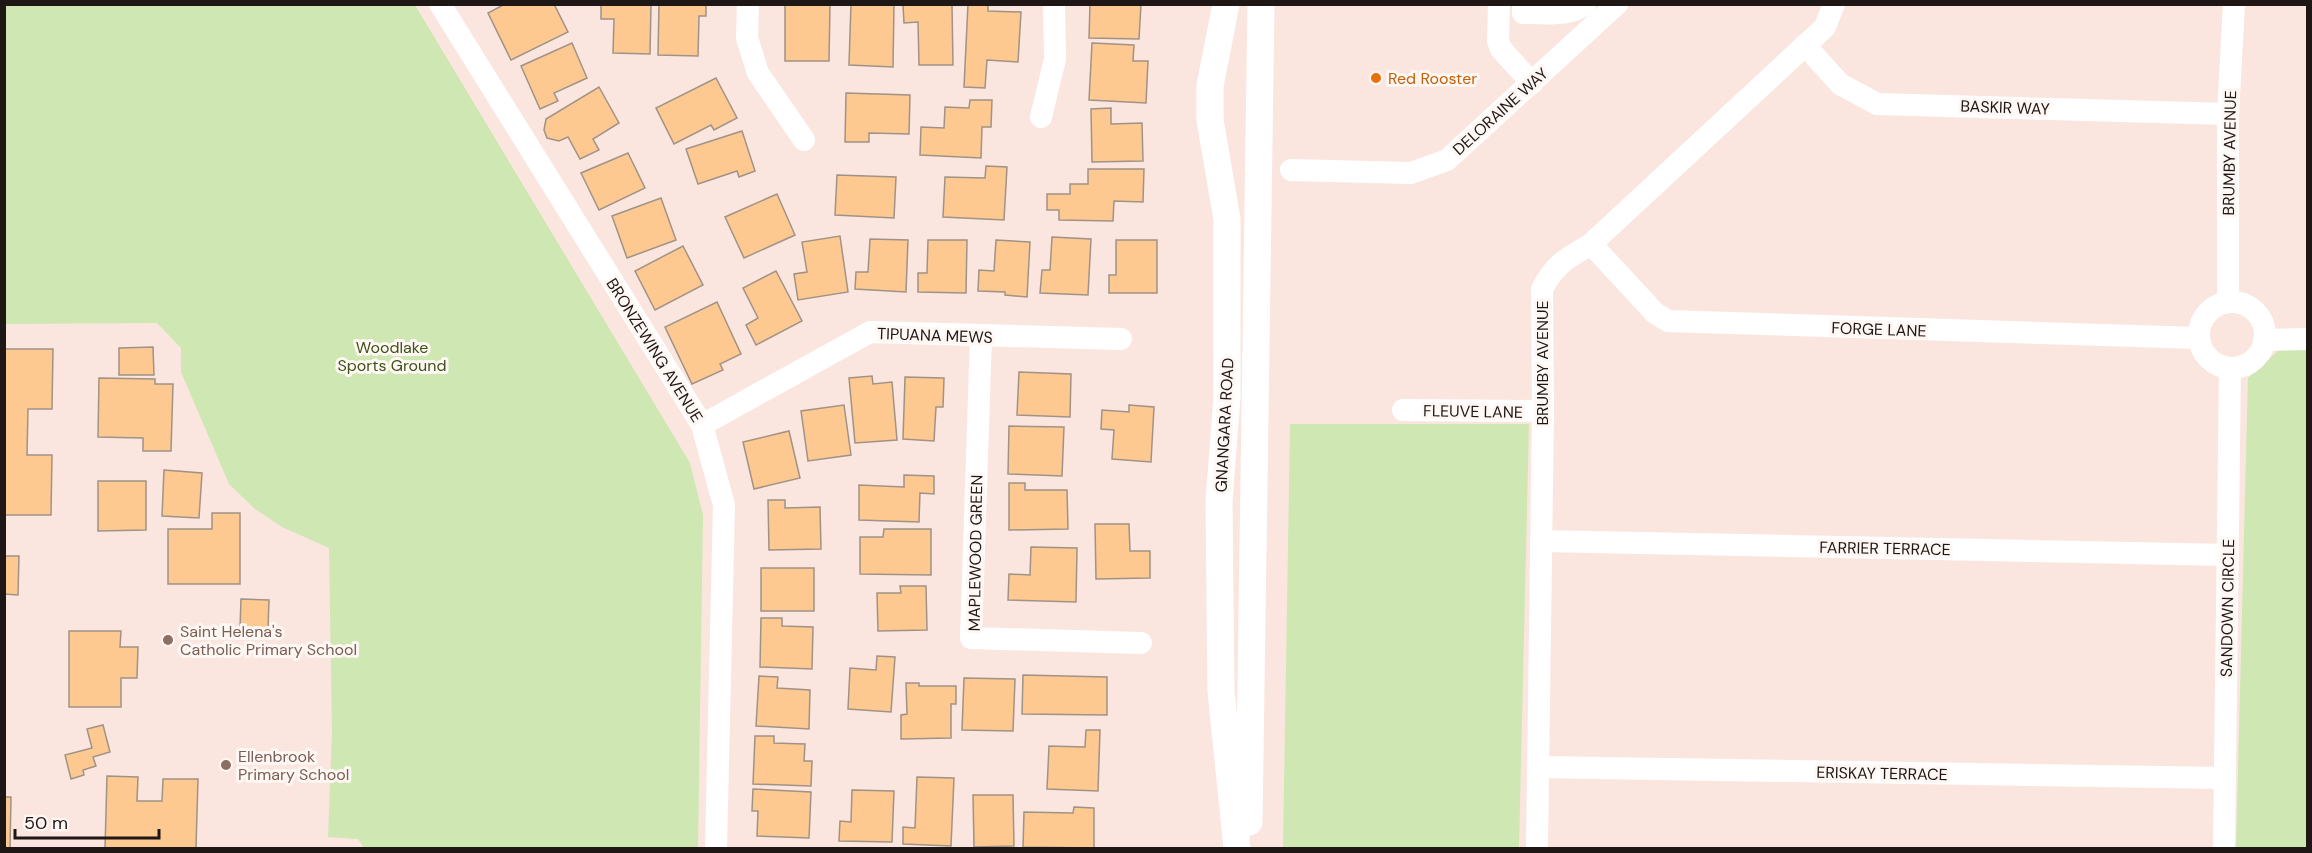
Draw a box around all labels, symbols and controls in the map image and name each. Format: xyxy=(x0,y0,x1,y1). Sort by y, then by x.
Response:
street label: DELORAINE WAY xyxy=(1448,63,1552,160)
place label: Red Rooster xyxy=(1388,68,1477,89)
marker: Red Rooster xyxy=(1369,71,1383,85)
street label: BRUMBY AVENUE xyxy=(2218,90,2241,216)
street label: BASKIR WAY xyxy=(1960,95,2050,120)
street label: BRONZEWING AVENUE xyxy=(602,274,708,426)
street label: BRUMBY AVENUE xyxy=(1532,300,1553,426)
street label: FORGE LANE xyxy=(1831,317,1927,342)
street label: TIPUANA MEWS xyxy=(877,323,993,348)
park label: Woodlake Sports Ground xyxy=(338,337,446,376)
street label: GNANGARA ROAD xyxy=(1210,357,1239,493)
street label: FLEUVE LANE xyxy=(1423,400,1523,423)
street label: MAPLEWOOD GREEN xyxy=(964,474,987,632)
street label: FARRIER TERRACE xyxy=(1819,537,1951,560)
street label: SANDOWN CIRCLE xyxy=(2216,539,2239,677)
place label: Saint Helena's Catholic Primary School xyxy=(180,621,357,660)
marker: Saint Helena's Catholic Primary School xyxy=(161,633,175,647)
place label: Ellenbrook Primary School xyxy=(238,746,349,785)
marker: Ellenbrook Primary School xyxy=(219,758,233,772)
street label: ERISKAY TERRACE xyxy=(1816,762,1948,785)
scale bar xyxy=(15,802,159,840)
text: 50 m xyxy=(24,811,68,835)

